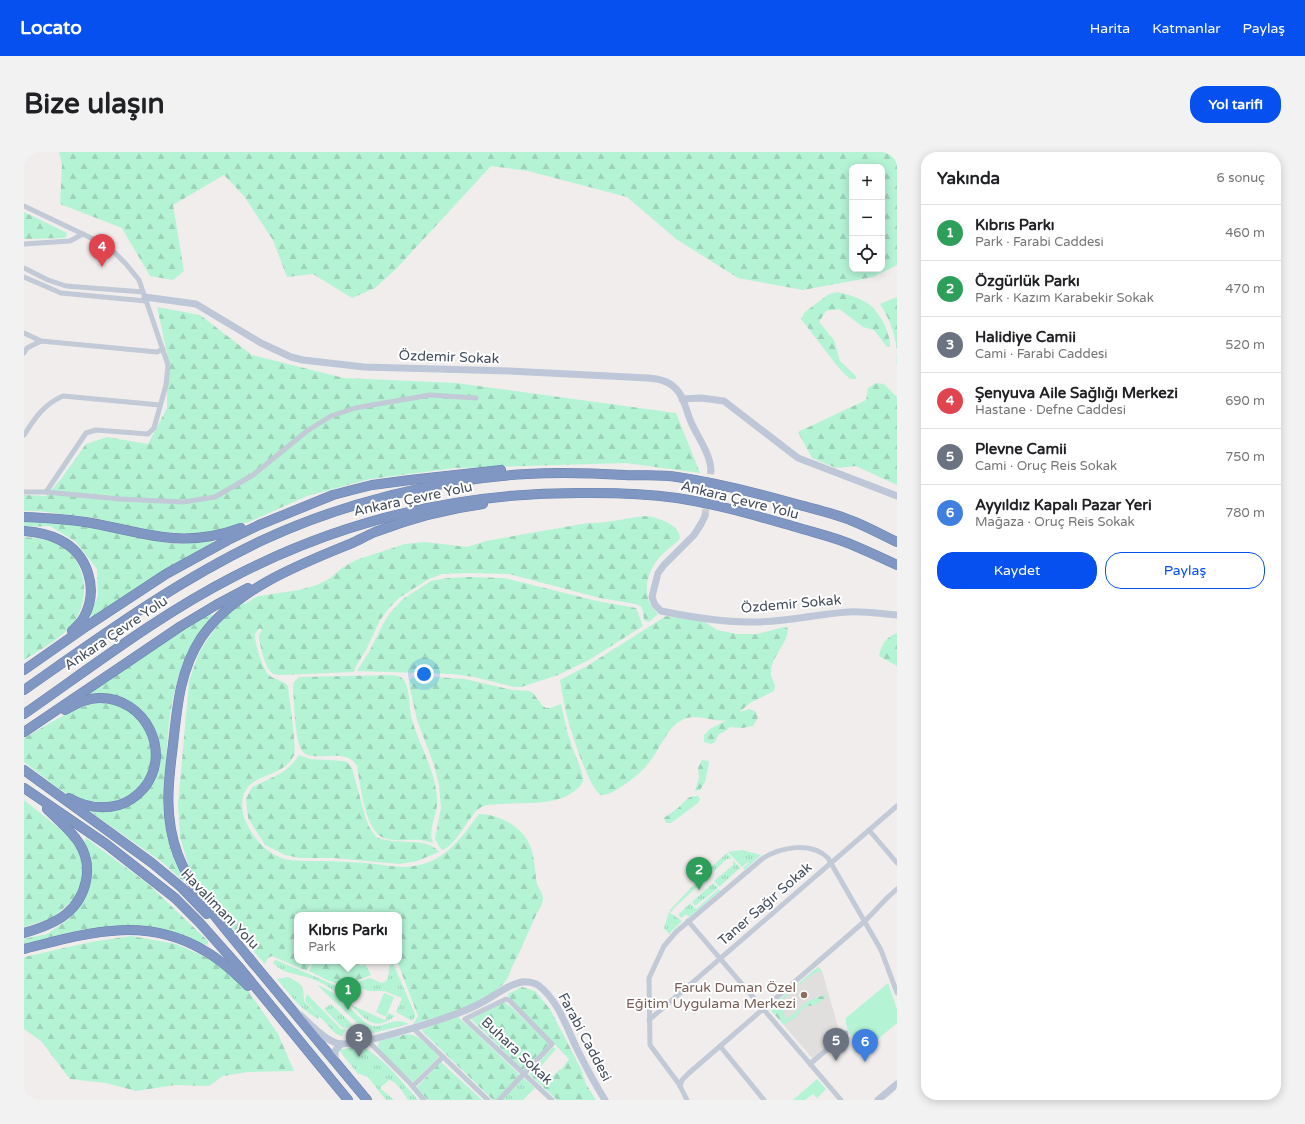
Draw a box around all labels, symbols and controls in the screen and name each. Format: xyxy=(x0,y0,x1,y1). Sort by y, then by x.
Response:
text: Locato xyxy=(20,17,82,39)
text: Harita xyxy=(1090,20,1130,37)
text: Katmanlar xyxy=(1152,20,1221,37)
text: Paylaş xyxy=(1243,20,1285,37)
button: Yol tarifi xyxy=(1190,86,1281,123)
text: Bize ulaşın xyxy=(24,87,164,121)
map controls xyxy=(849,164,885,272)
button: + xyxy=(849,164,885,200)
text: Yakında xyxy=(937,168,1000,189)
text: 6 sonuç xyxy=(1217,170,1265,186)
button: − xyxy=(849,200,885,236)
text: Kıbrıs Parkı xyxy=(975,216,1055,234)
text: 1 xyxy=(946,225,954,241)
text: 460 m xyxy=(1225,225,1265,241)
pin: 4 xyxy=(89,234,115,267)
text: Park · Farabi Caddesi xyxy=(975,234,1104,250)
button: locate xyxy=(849,236,885,272)
text: Özgürlük Parkı xyxy=(975,272,1080,290)
text: 2 xyxy=(946,281,954,297)
text: 470 m xyxy=(1225,281,1265,297)
text: Park · Kazım Karabekir Sokak xyxy=(975,290,1154,306)
text: Halidiye Camii xyxy=(975,328,1076,346)
text: 3 xyxy=(946,337,954,353)
text: 520 m xyxy=(1225,337,1265,353)
text: Cami · Farabi Caddesi xyxy=(975,346,1108,362)
street label: Özdemir Sokak xyxy=(398,347,500,367)
text: Şenyuva Aile Sağlığı Merkezi xyxy=(975,384,1178,402)
text: 4 xyxy=(946,393,954,409)
text: 690 m xyxy=(1225,393,1265,409)
text: Hastane · Defne Caddesi xyxy=(975,402,1126,418)
text: Plevne Camii xyxy=(975,440,1067,458)
text: 5 xyxy=(946,449,954,465)
text: 750 m xyxy=(1225,449,1265,465)
text: Cami · Oruç Reis Sokak xyxy=(975,458,1117,474)
street label: Ankara Çevre Yolu xyxy=(679,477,801,523)
street label: Ankara Çevre Yolu xyxy=(352,478,474,520)
text: Ayyıldız Kapalı Pazar Yeri xyxy=(975,496,1152,514)
text: 6 xyxy=(946,505,954,521)
text: 780 m xyxy=(1225,505,1265,521)
text: Mağaza · Oruç Reis Sokak xyxy=(975,514,1135,530)
button: Kaydet xyxy=(937,552,1097,589)
button: Paylaş xyxy=(1105,552,1265,589)
street label: Özdemir Sokak xyxy=(740,591,842,617)
street label: Ankara Çevre Yolu xyxy=(61,592,171,674)
your location xyxy=(414,664,434,684)
pin: 2 xyxy=(686,857,712,890)
street label: Taner Sağır Sokak xyxy=(715,858,816,949)
street label: Havalimanı Yolu xyxy=(177,865,263,953)
popup xyxy=(294,912,402,964)
text: Kıbrıs Parkı xyxy=(308,921,388,939)
text: Park xyxy=(308,939,336,955)
pin: 1 xyxy=(335,977,361,1010)
place label: Faruk Duman Özel Eğitim Uygulama Merkezi xyxy=(626,979,796,1012)
street label: Farabi Caddesi xyxy=(555,990,615,1084)
marker: Faruk Duman Özel Eğitim Uygulama Merkezi xyxy=(799,990,809,1000)
street label: Buhara Sokak xyxy=(478,1014,557,1089)
pin: 3 xyxy=(346,1024,372,1057)
pin: 5 xyxy=(823,1028,849,1061)
pin: 6 xyxy=(852,1029,878,1062)

